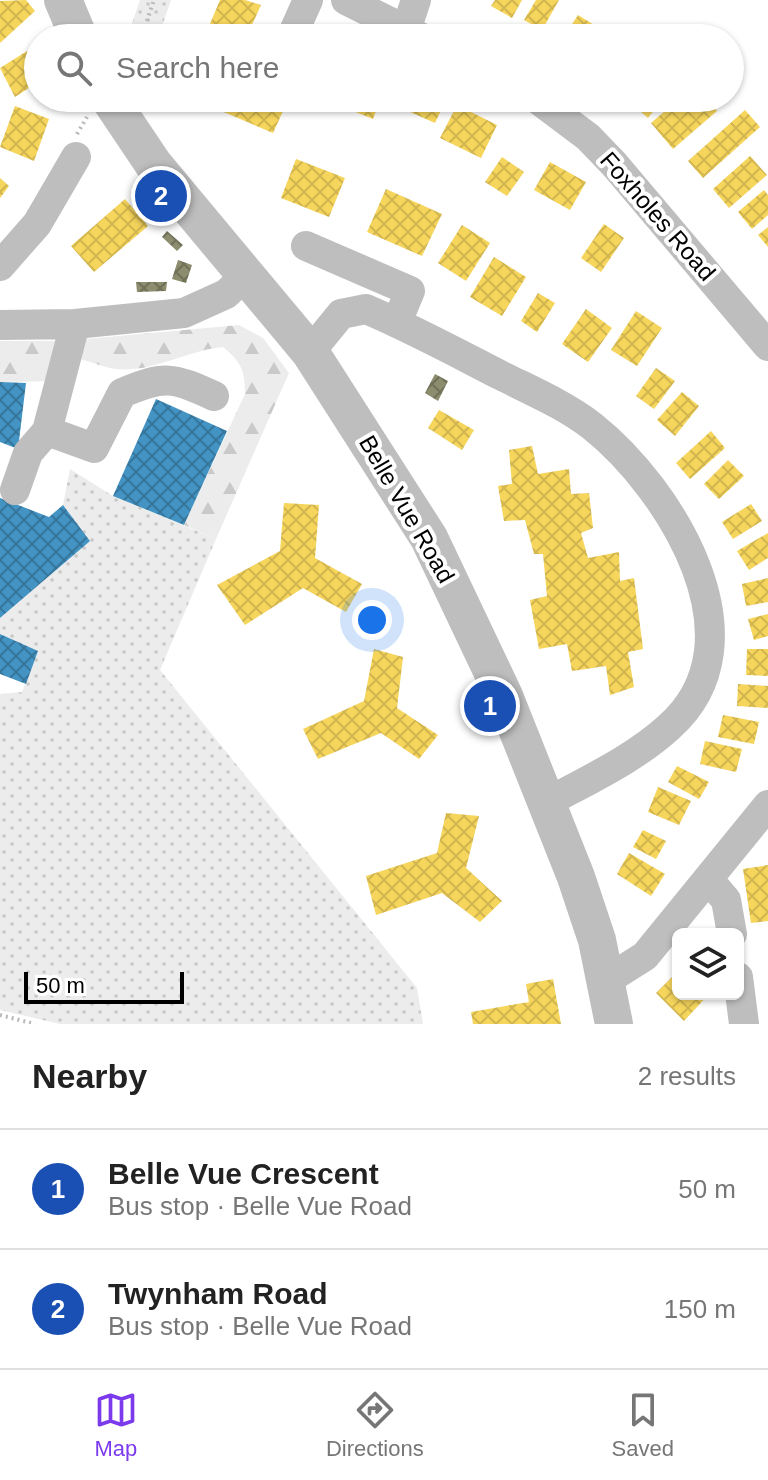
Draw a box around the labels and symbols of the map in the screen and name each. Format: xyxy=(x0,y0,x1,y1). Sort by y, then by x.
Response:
street label: Foxholes Road xyxy=(595,146,721,286)
pin: 2 xyxy=(135,166,187,226)
street label: Belle Vue Road xyxy=(354,430,460,588)
your location xyxy=(352,600,392,640)
pin: 1 xyxy=(464,676,516,736)
scale bar xyxy=(24,968,184,1004)

